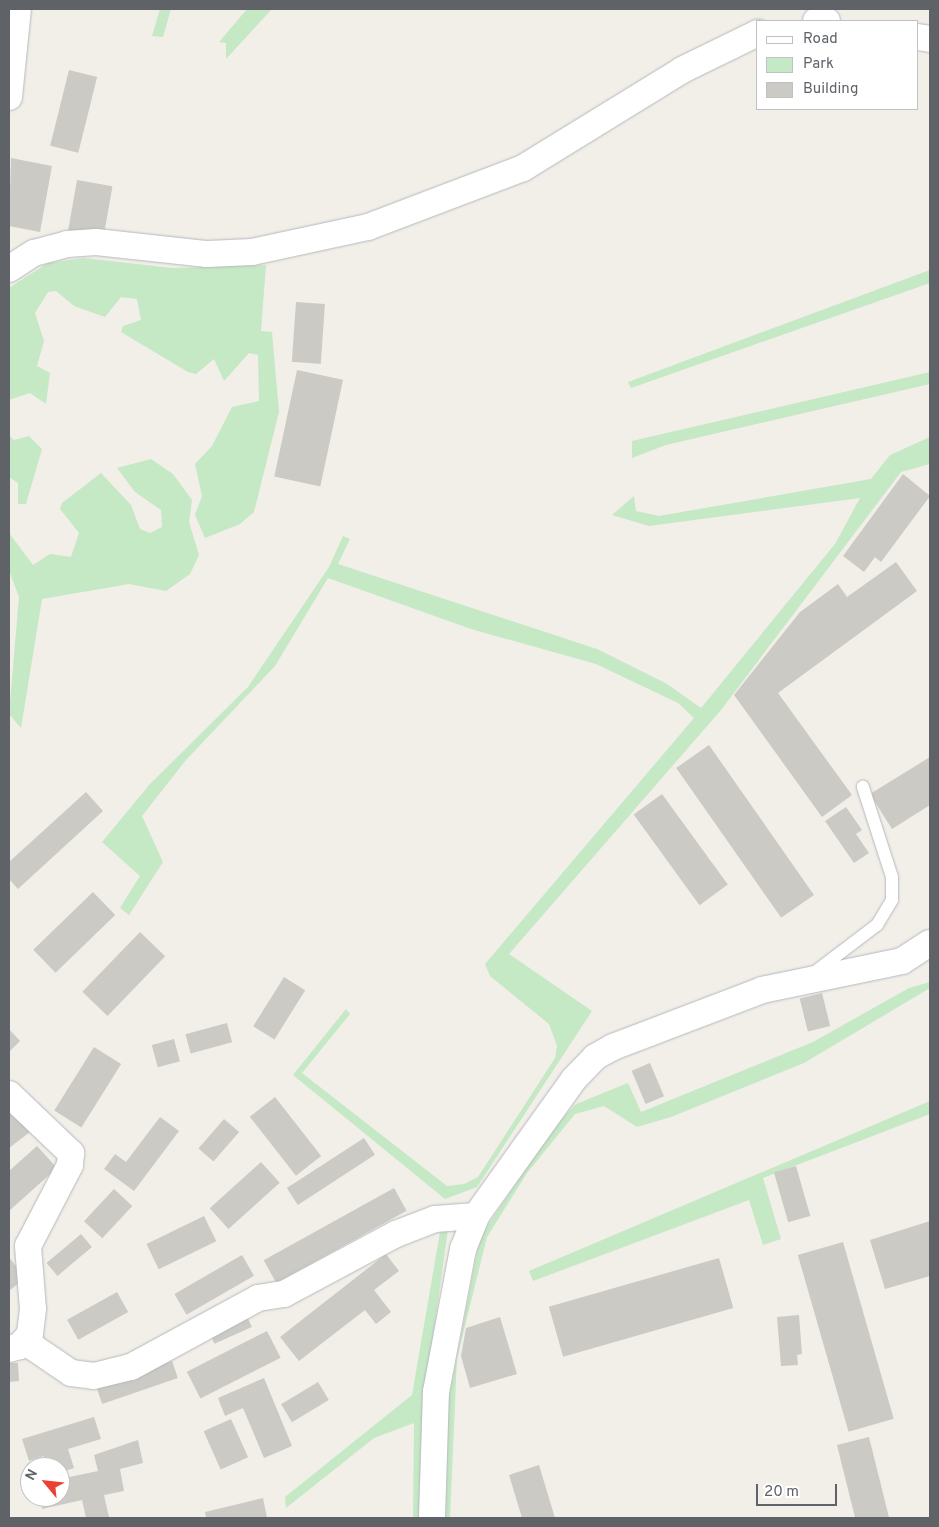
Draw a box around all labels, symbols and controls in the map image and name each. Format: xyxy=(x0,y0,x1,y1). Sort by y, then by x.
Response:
legend xyxy=(756,20,919,110)
text: Road xyxy=(803,30,838,49)
text: Park xyxy=(803,55,834,74)
text: Building xyxy=(803,80,858,99)
north arrow xyxy=(20,1457,70,1507)
text: N xyxy=(22,1467,42,1484)
scale bar xyxy=(759,1474,840,1506)
text: 20 m xyxy=(764,1483,799,1502)

